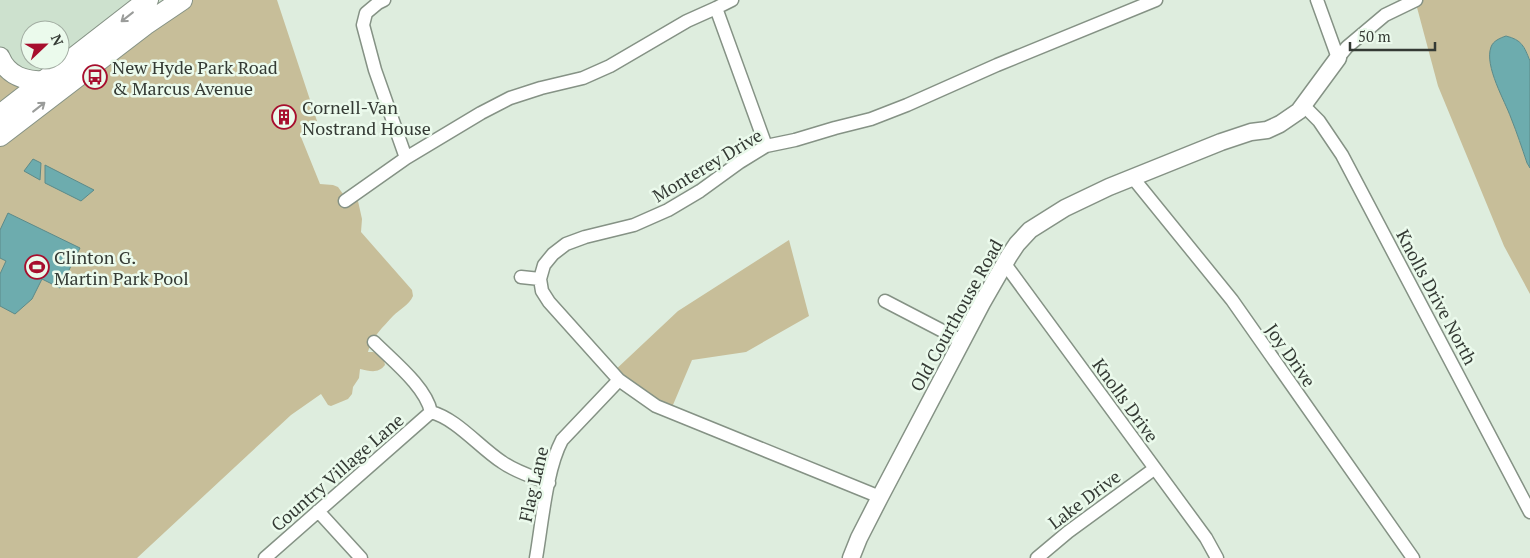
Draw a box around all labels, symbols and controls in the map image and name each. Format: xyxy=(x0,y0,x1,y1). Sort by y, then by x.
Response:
one-way arrow xyxy=(121,11,134,22)
north arrow xyxy=(20,20,70,70)
scale bar xyxy=(1350,20,1435,52)
text: 50 m xyxy=(1358,26,1391,46)
text: N xyxy=(47,31,68,49)
place label: New Hyde Park Road & Marcus Avenue xyxy=(112,55,278,100)
bus stop icon: New Hyde Park Road & Marcus Avenue xyxy=(82,64,108,90)
place label: Cornell-Van Nostrand House xyxy=(302,95,431,140)
one-way arrow xyxy=(32,101,45,112)
building icon: Cornell-Van Nostrand House xyxy=(271,104,297,130)
street label: Monterey Drive xyxy=(648,123,766,207)
street label: Knolls Drive North xyxy=(1391,225,1483,369)
street label: Old Courthouse Road xyxy=(904,235,1008,395)
place label: Clinton G. Martin Park Pool xyxy=(54,245,189,290)
sports icon: Clinton G. Martin Park Pool xyxy=(24,254,50,280)
street label: Joy Drive xyxy=(1260,319,1322,391)
street label: Knolls Drive xyxy=(1087,353,1165,447)
street label: Country Village Lane xyxy=(266,408,408,536)
street label: Flag Lane xyxy=(513,444,553,524)
street label: Lake Drive xyxy=(1043,464,1125,534)

